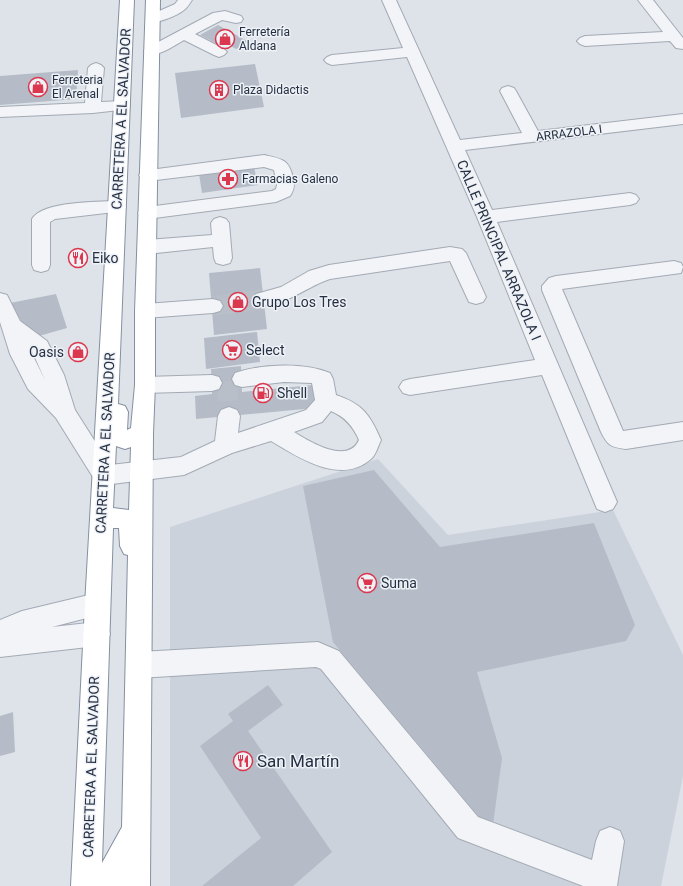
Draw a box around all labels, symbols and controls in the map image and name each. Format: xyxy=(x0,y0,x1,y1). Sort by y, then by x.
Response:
place label: Ferretería Aldana xyxy=(239,25,290,53)
street label: CARRETERA A EL SALVADOR xyxy=(108,28,134,210)
shop icon: Ferretería Aldana xyxy=(214,28,236,50)
place label: Ferreteria El Arenal xyxy=(52,73,103,101)
shop icon: Ferreteria El Arenal xyxy=(27,76,49,98)
building icon: Plaza Didactis xyxy=(208,79,230,101)
place label: Plaza Didactis xyxy=(233,83,309,97)
street label: ARRAZOLA I xyxy=(535,122,603,144)
street label: CALLE PRINCIPAL ARRAZOLA I xyxy=(454,157,544,343)
pharmacy icon: Farmacias Galeno xyxy=(217,168,239,190)
place label: Farmacias Galeno xyxy=(242,172,339,186)
restaurant icon: Eiko xyxy=(67,247,89,269)
place label: Eiko xyxy=(92,250,118,266)
shop icon: Grupo Los Tres xyxy=(227,291,249,313)
place label: Grupo Los Tres xyxy=(252,294,346,310)
supermarket icon: Select xyxy=(221,339,243,361)
shop icon: Oasis xyxy=(67,341,89,363)
place label: Select xyxy=(246,342,285,358)
place label: Oasis xyxy=(29,344,64,360)
street label: CARRETERA A EL SALVADOR xyxy=(92,352,118,534)
fuel station icon: Shell xyxy=(252,382,274,404)
place label: Shell xyxy=(277,385,307,401)
supermarket icon: Suma xyxy=(356,572,378,594)
place label: Suma xyxy=(381,575,417,591)
street label: CARRETERA A EL SALVADOR xyxy=(80,676,102,858)
restaurant icon: San Martín xyxy=(232,750,254,772)
place label: San Martín xyxy=(257,751,339,771)

